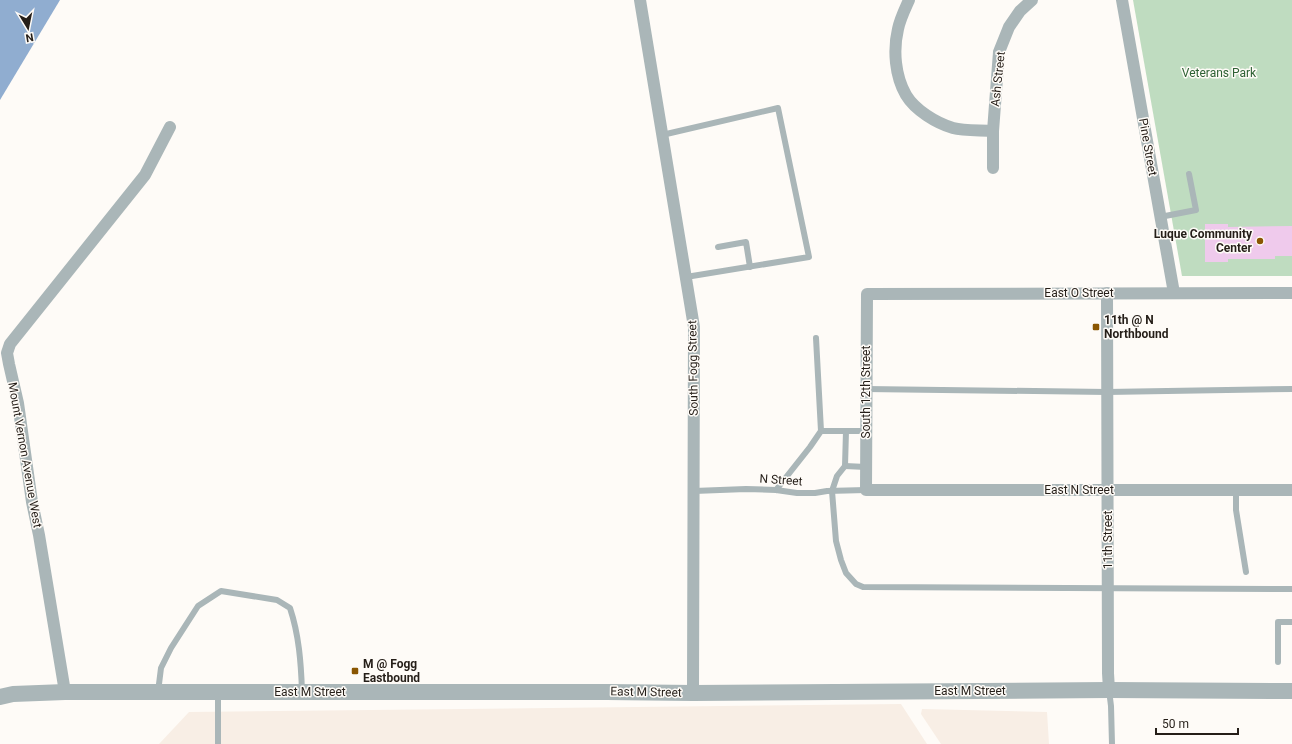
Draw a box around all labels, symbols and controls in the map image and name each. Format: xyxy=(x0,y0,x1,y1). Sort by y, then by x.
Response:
north arrow xyxy=(8,8,48,48)
text: N xyxy=(24,30,35,44)
street label: Ash Street xyxy=(988,51,1008,107)
park label: Veterans Park xyxy=(1182,66,1257,80)
street label: Pine Street xyxy=(1136,117,1160,177)
place label: Luque Community Center xyxy=(1154,227,1253,255)
marker: Luque Community Center xyxy=(1255,236,1265,246)
street label: East O Street xyxy=(1044,286,1114,300)
place label: 11th @ N Northbound xyxy=(1104,313,1169,341)
street label: South Fogg Street xyxy=(685,320,701,416)
marker: 11th @ N Northbound xyxy=(1091,322,1101,332)
street label: South 12th Street xyxy=(859,346,873,438)
street label: Mount Vernon Avenue West xyxy=(5,381,45,529)
street label: N Street xyxy=(759,472,803,488)
street label: East N Street xyxy=(1044,483,1114,497)
street label: 11th Street xyxy=(1101,511,1115,569)
place label: M @ Fogg Eastbound xyxy=(363,657,420,685)
marker: M @ Fogg Eastbound xyxy=(350,666,360,676)
street label: East M Street xyxy=(610,684,682,700)
street label: East M Street xyxy=(934,684,1006,698)
street label: East M Street xyxy=(274,685,346,699)
scale bar xyxy=(1156,710,1238,736)
text: 50 m xyxy=(1162,717,1189,731)

